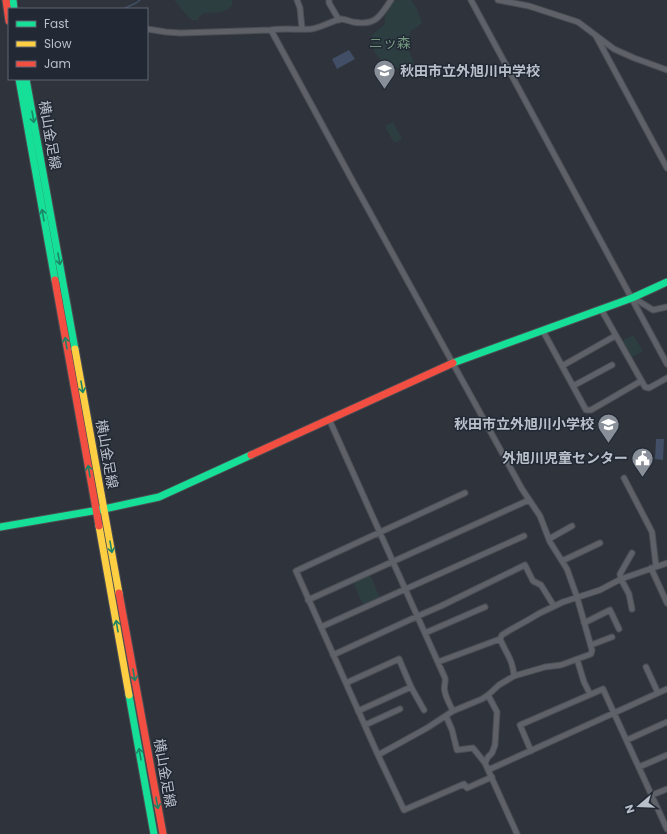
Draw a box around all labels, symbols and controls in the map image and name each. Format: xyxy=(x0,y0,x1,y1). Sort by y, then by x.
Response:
legend xyxy=(8,8,148,80)
text: Fast xyxy=(44,15,69,32)
park label: ニッ森 xyxy=(369,33,411,53)
text: Slow xyxy=(44,35,72,52)
text: Jam xyxy=(44,55,71,72)
school or university icon: 秋田市立外旭川中学校 xyxy=(372,58,398,91)
place label: 秋田市立外旭川中学校 xyxy=(400,61,540,81)
street label: 横山金足線 xyxy=(34,99,66,171)
one-way arrow xyxy=(30,110,38,123)
one-way arrow xyxy=(39,209,47,222)
one-way arrow xyxy=(55,252,63,265)
one-way arrow xyxy=(62,337,70,350)
one-way arrow xyxy=(78,380,86,393)
school or university icon: 秋田市立外旭川小学校 xyxy=(596,411,622,444)
place label: 秋田市立外旭川小学校 xyxy=(454,414,594,434)
street label: 横山金足線 xyxy=(91,418,123,490)
public building icon: 外旭川児童センター xyxy=(630,445,656,478)
place label: 外旭川児童センター xyxy=(502,448,628,468)
one-way arrow xyxy=(85,465,93,478)
one-way arrow xyxy=(107,540,115,553)
one-way arrow xyxy=(113,620,121,633)
one-way arrow xyxy=(130,668,138,681)
street label: 横山金足線 xyxy=(149,737,181,809)
one-way arrow xyxy=(136,748,144,761)
north arrow xyxy=(619,786,659,826)
one-way arrow xyxy=(153,796,161,809)
text: N xyxy=(621,803,638,816)

